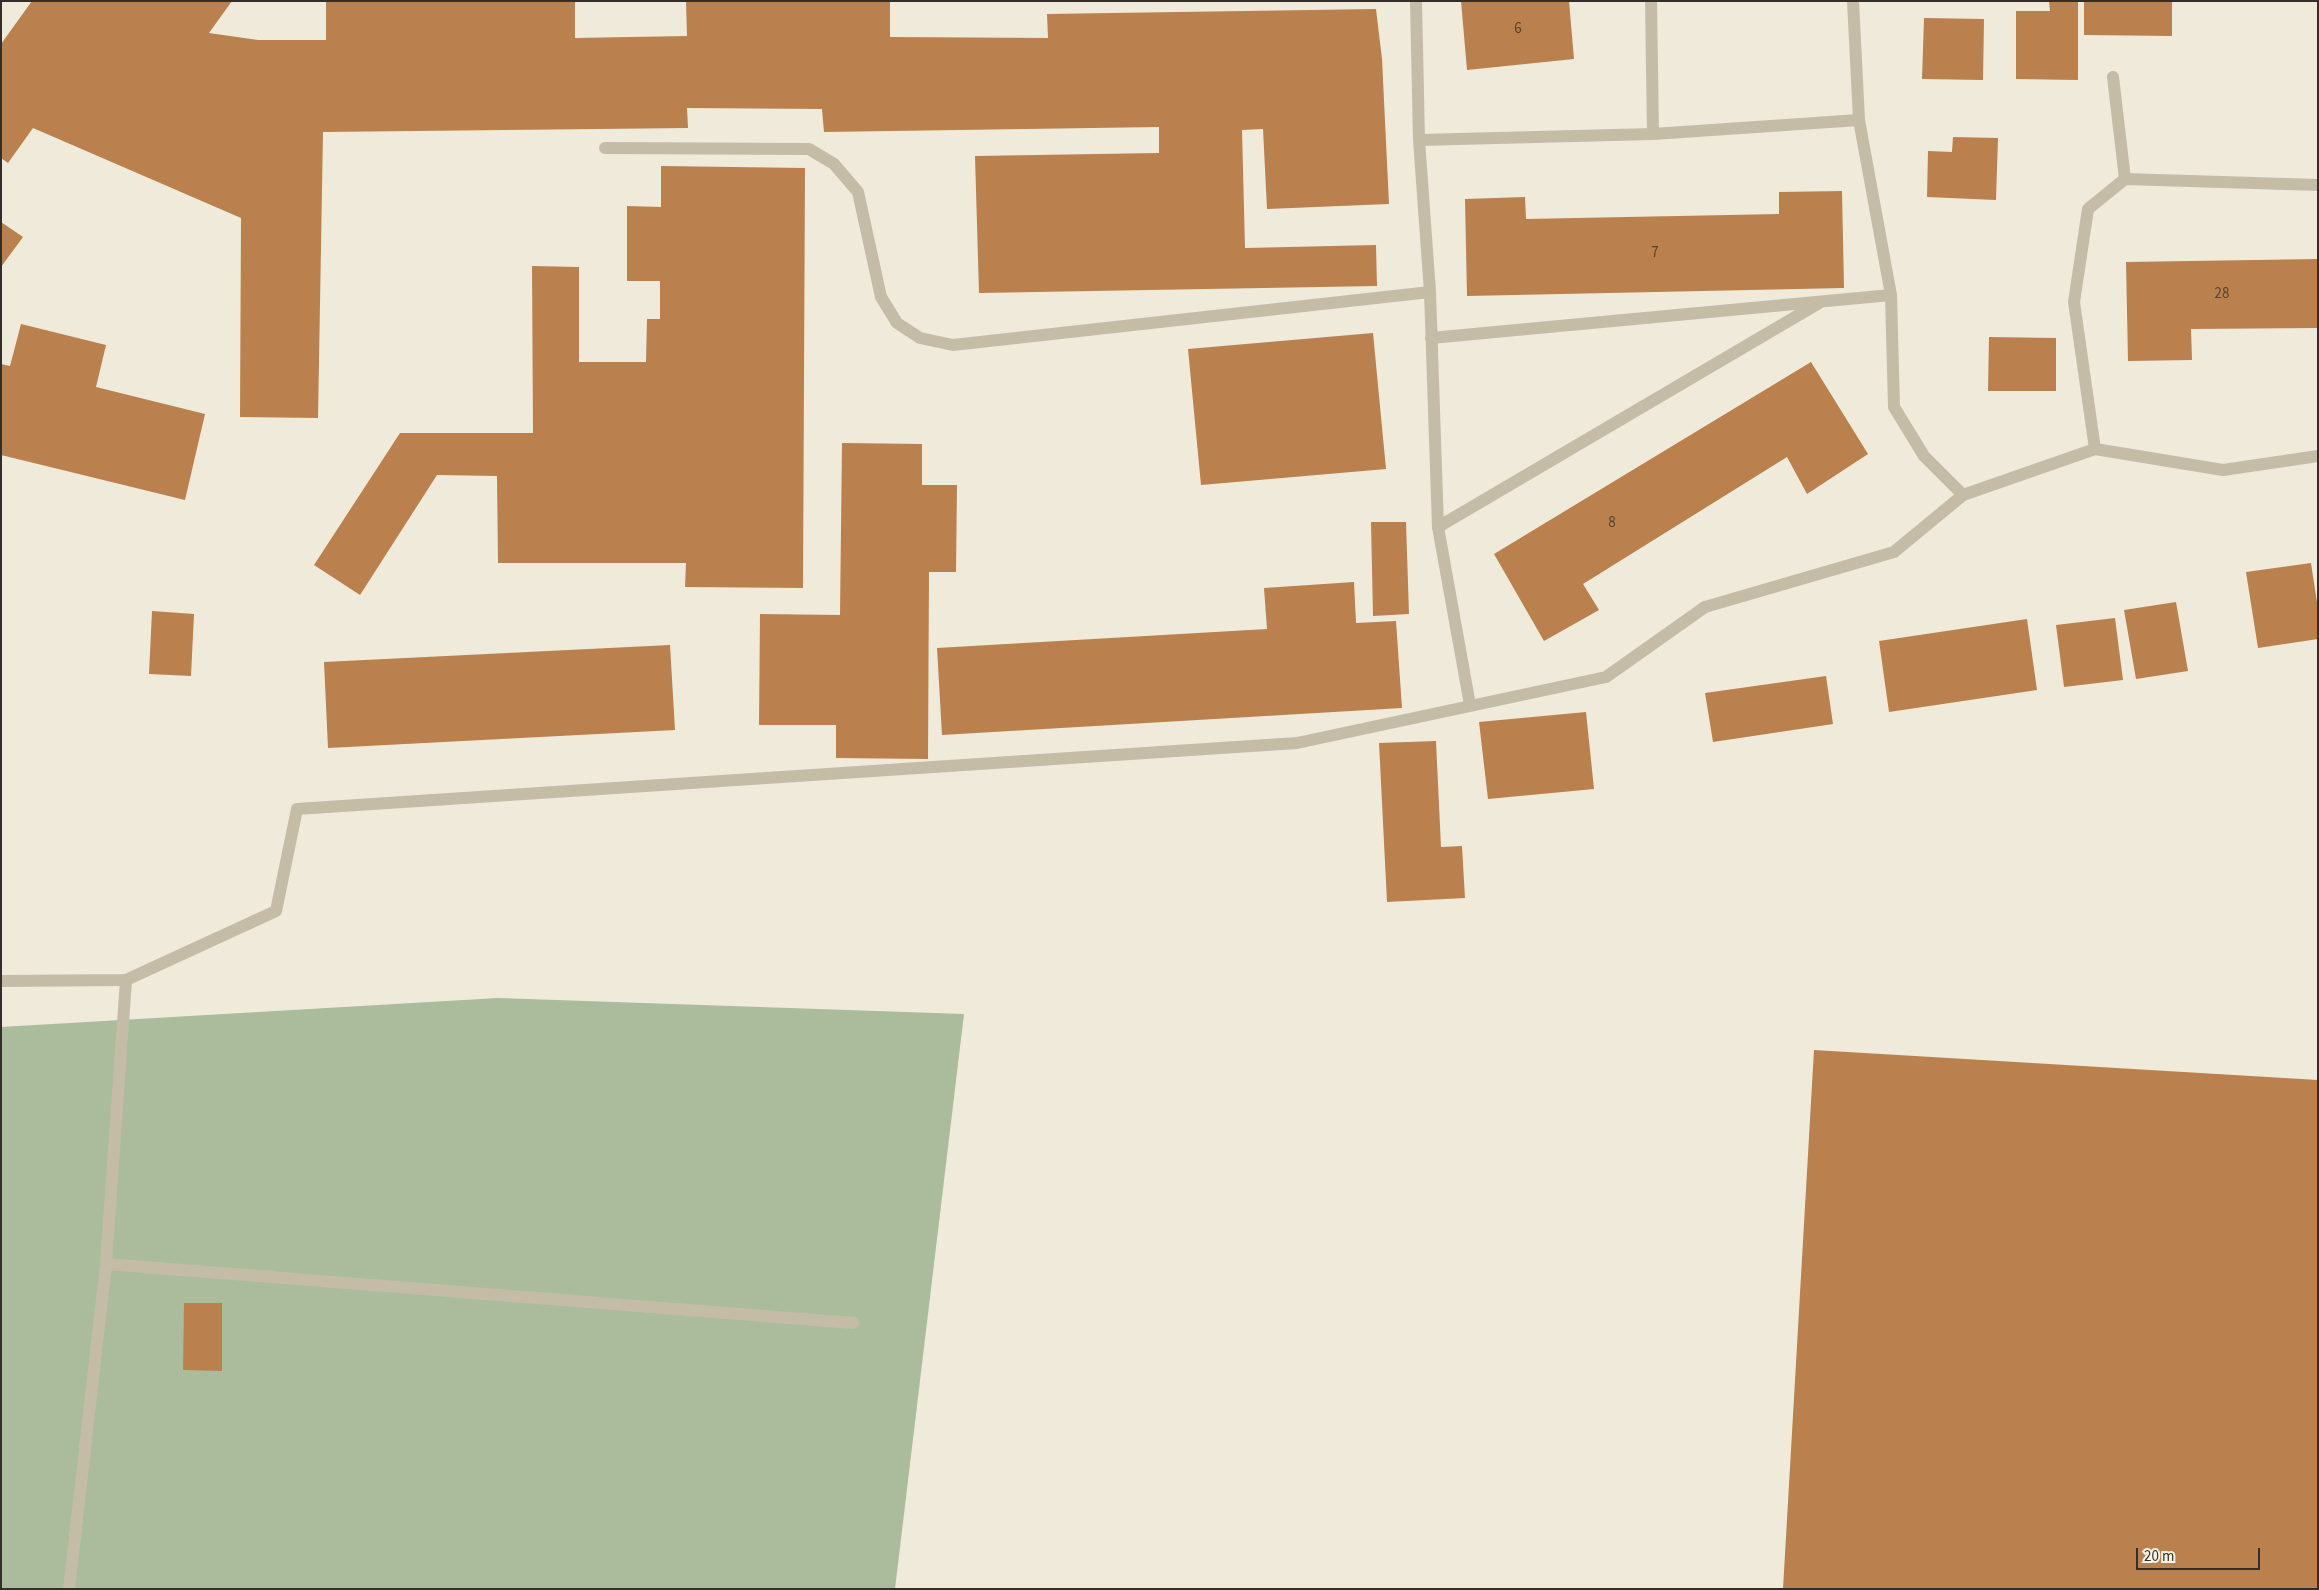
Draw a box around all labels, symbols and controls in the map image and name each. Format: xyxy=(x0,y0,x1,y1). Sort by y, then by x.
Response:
house number: 6 xyxy=(1514,21,1522,39)
house number: 7 xyxy=(1651,245,1659,263)
house number: 28 xyxy=(2215,286,2229,304)
house number: 8 xyxy=(1608,515,1616,533)
scale bar xyxy=(2139,1538,2263,1570)
text: 20 m xyxy=(2144,1546,2174,1567)

